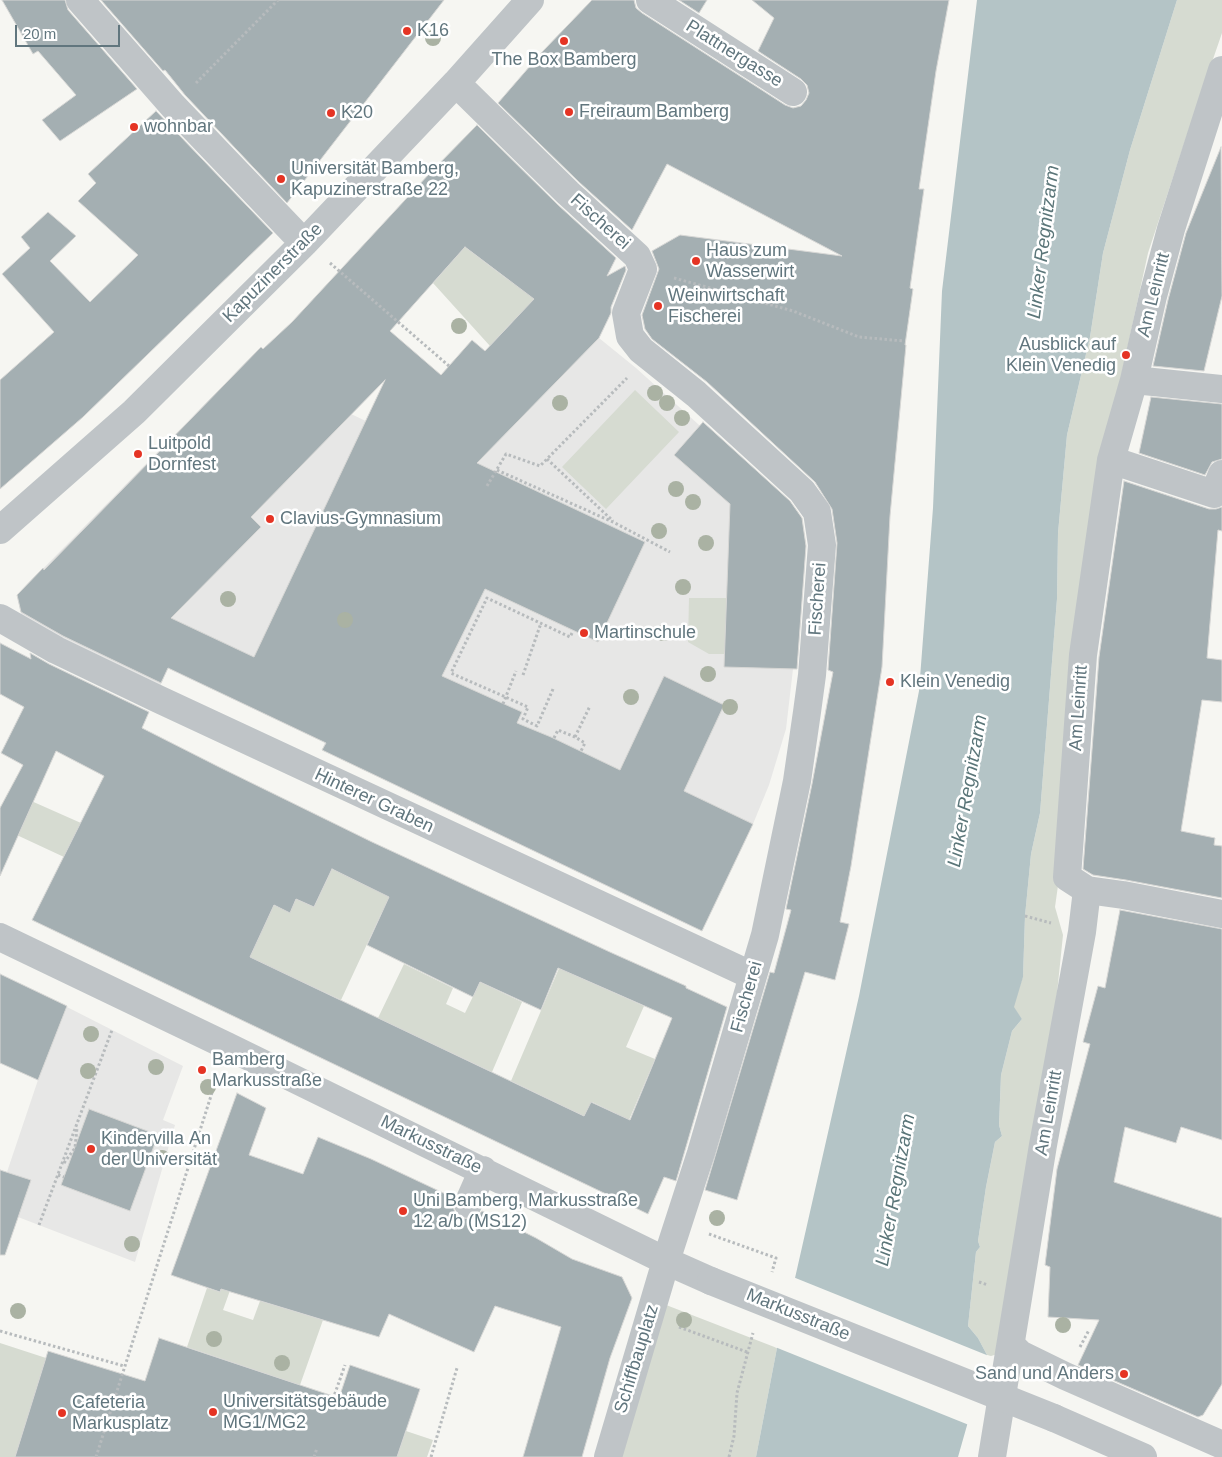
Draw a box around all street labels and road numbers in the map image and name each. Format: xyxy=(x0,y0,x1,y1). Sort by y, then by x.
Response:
street label: Plattnergasse xyxy=(682,16,786,92)
street label: Fischerei xyxy=(566,190,634,254)
street label: Kapuzinerstraße xyxy=(219,219,327,327)
street label: Am Leinritt xyxy=(1133,251,1175,339)
street label: Fischerei xyxy=(805,562,831,636)
street label: Am Leinritt xyxy=(1065,664,1093,752)
street label: Hinterer Graben xyxy=(311,764,437,838)
street label: Fischerei xyxy=(727,959,767,1035)
street label: Am Leinritt xyxy=(1031,1069,1067,1157)
street label: Markusstraße xyxy=(377,1111,485,1179)
street label: Markusstraße xyxy=(743,1284,853,1346)
street label: Schiffbauplatz xyxy=(610,1302,664,1416)

